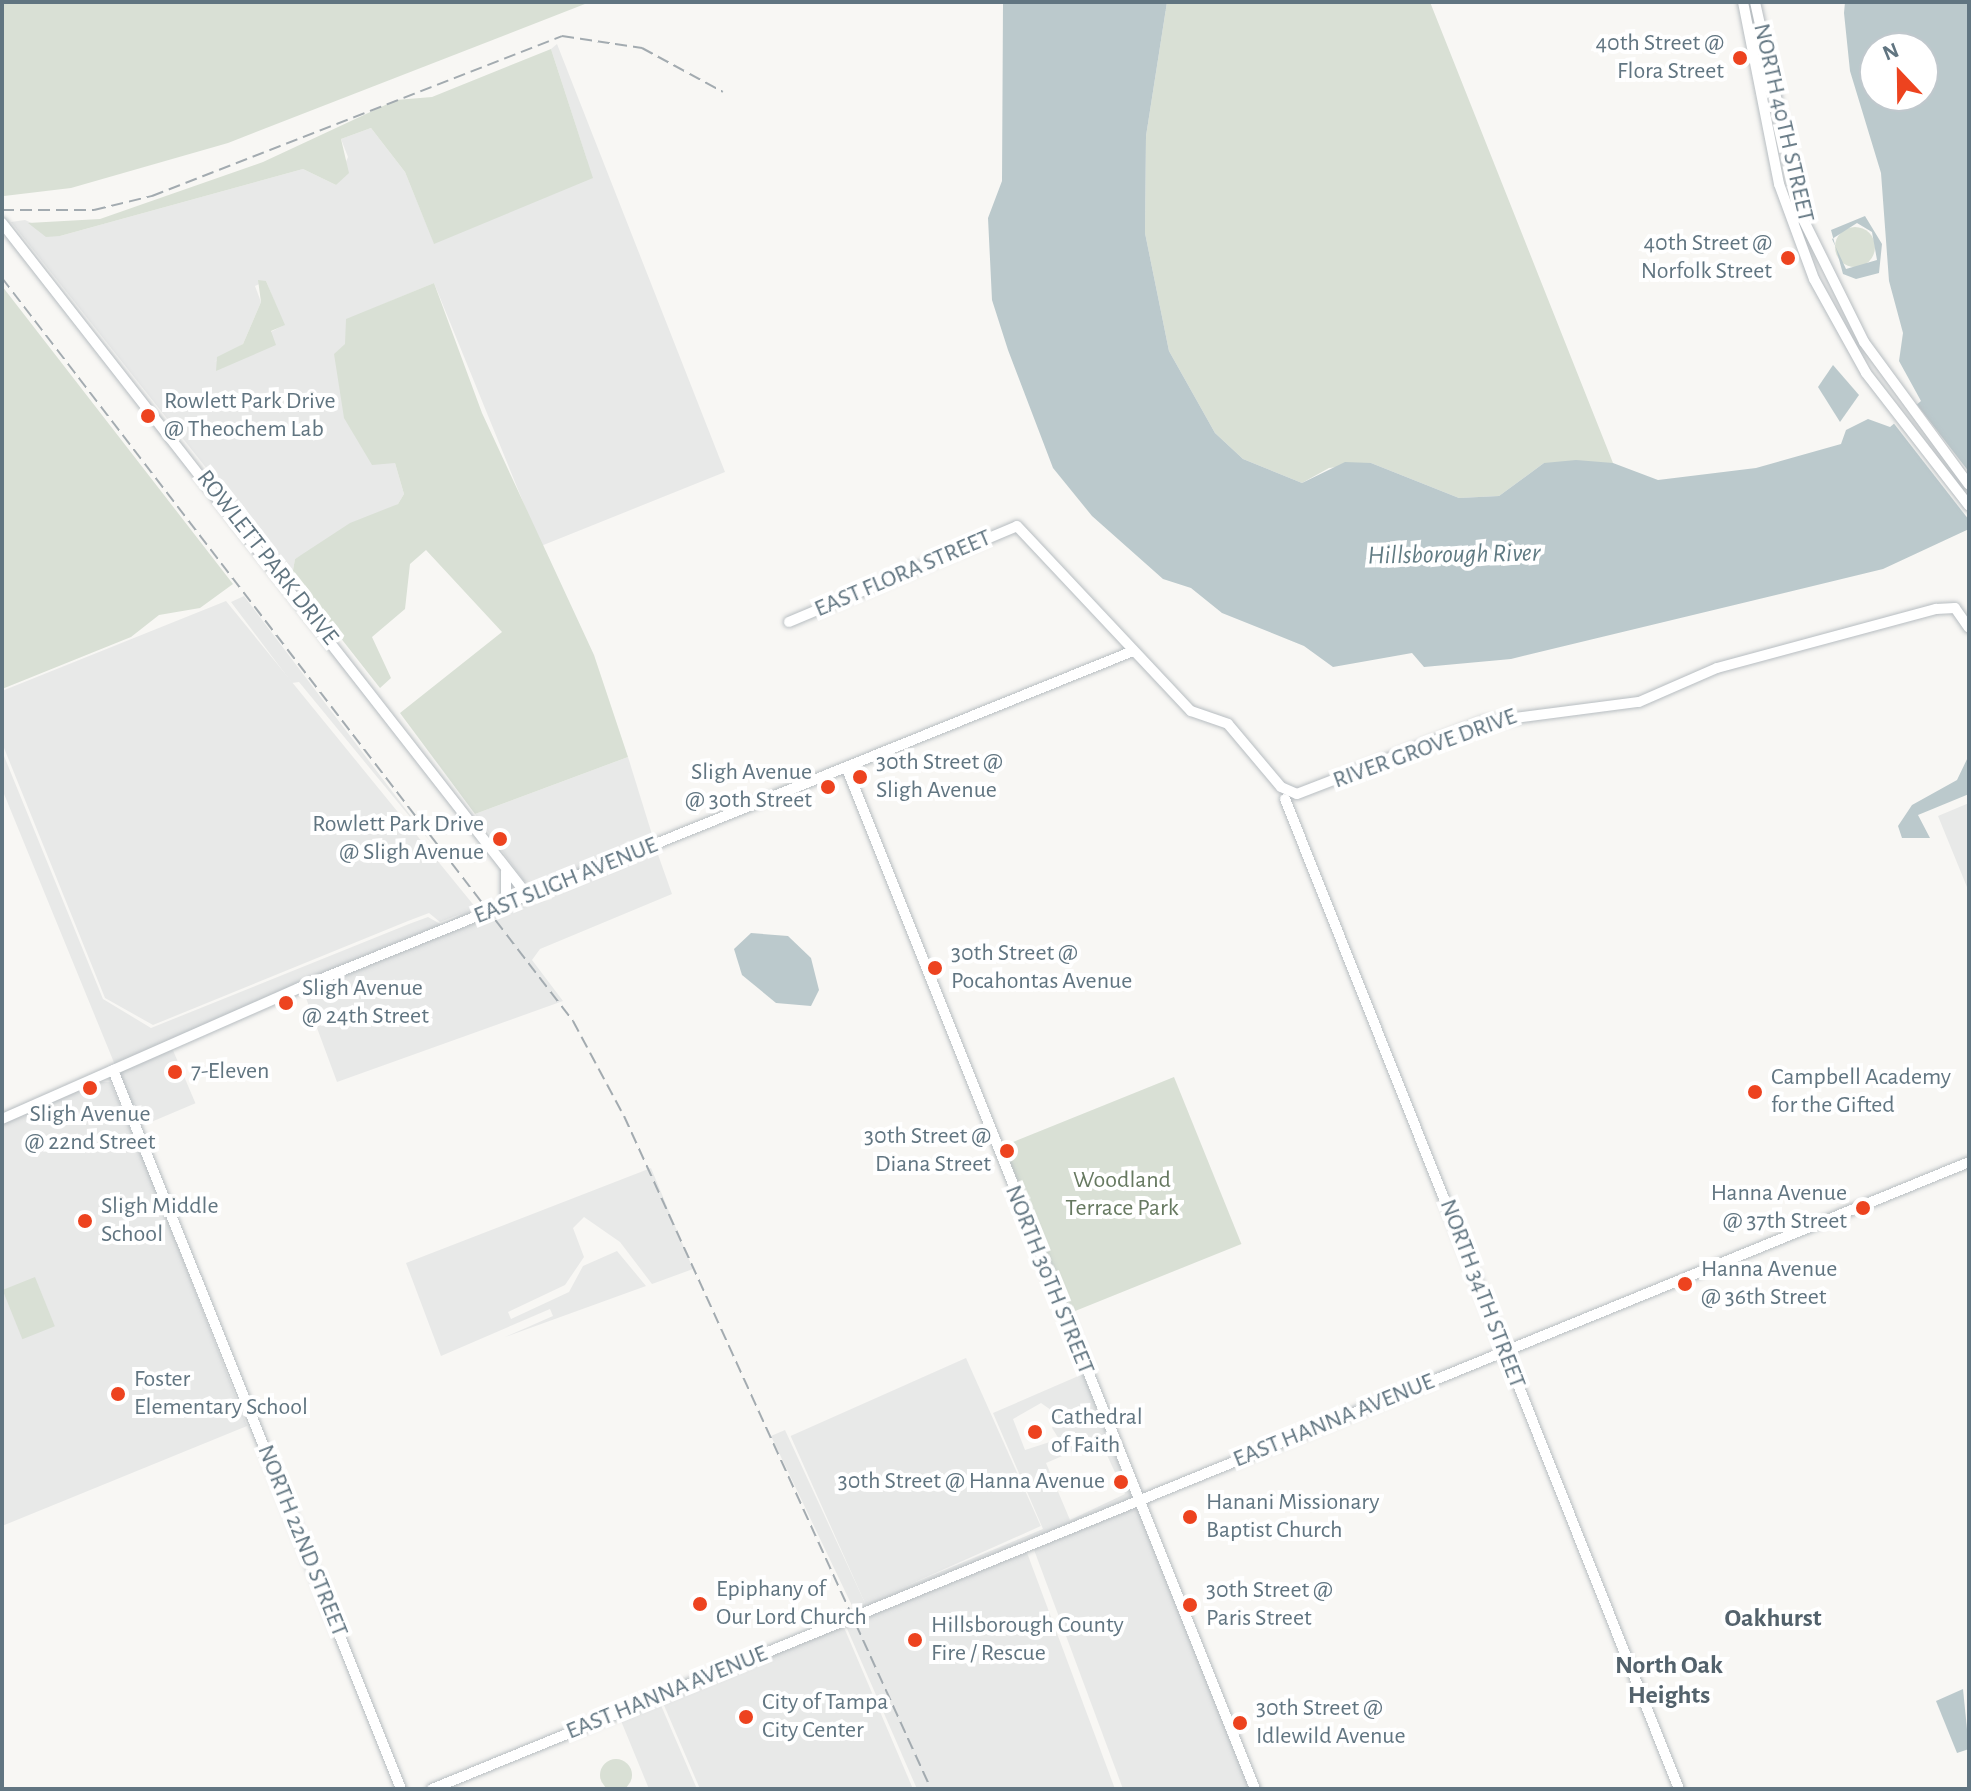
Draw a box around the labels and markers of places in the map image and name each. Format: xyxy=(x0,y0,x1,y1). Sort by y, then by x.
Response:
place label: 40th Street @ Flora Street xyxy=(1595,30,1724,86)
marker: 40th Street @ Flora Street xyxy=(1731,49,1749,67)
place label: 40th Street @ Norfolk Street xyxy=(1641,230,1772,286)
marker: 40th Street @ Norfolk Street xyxy=(1779,249,1797,267)
place label: Rowlett Park Drive @ Theochem Lab xyxy=(164,388,336,444)
marker: Rowlett Park Drive @ Theochem Lab xyxy=(139,407,157,425)
place label: 30th Street @ Sligh Avenue xyxy=(876,749,1003,805)
place label: Sligh Avenue @ 30th Street xyxy=(685,759,812,815)
marker: 30th Street @ Sligh Avenue xyxy=(851,768,869,786)
marker: Sligh Avenue @ 30th Street xyxy=(819,778,837,796)
place label: Rowlett Park Drive @ Sligh Avenue xyxy=(312,811,484,867)
marker: Rowlett Park Drive @ Sligh Avenue xyxy=(491,830,509,848)
place label: 30th Street @ Pocahontas Avenue xyxy=(951,940,1132,996)
marker: 30th Street @ Pocahontas Avenue xyxy=(926,959,944,977)
place label: Sligh Avenue @ 24th Street xyxy=(302,975,429,1031)
marker: Sligh Avenue @ 24th Street xyxy=(277,994,295,1012)
place label: 7-Eleven xyxy=(191,1058,269,1086)
marker: 7-Eleven xyxy=(166,1063,184,1081)
place label: Campbell Academy for the Gifted xyxy=(1771,1064,1951,1120)
marker: Sligh Avenue @ 22nd Street xyxy=(81,1079,99,1097)
marker: Campbell Academy for the Gifted xyxy=(1746,1083,1764,1101)
place label: Sligh Avenue @ 22nd Street xyxy=(25,1101,155,1157)
place label: 30th Street @ Diana Street xyxy=(864,1123,991,1179)
marker: 30th Street @ Diana Street xyxy=(998,1142,1016,1160)
place label: Hanna Avenue @ 37th Street xyxy=(1711,1180,1847,1236)
place label: Sligh Middle School xyxy=(101,1193,219,1249)
marker: Hanna Avenue @ 37th Street xyxy=(1854,1199,1872,1217)
marker: Sligh Middle School xyxy=(76,1212,94,1230)
place label: Hanna Avenue @ 36th Street xyxy=(1701,1256,1837,1312)
marker: Hanna Avenue @ 36th Street xyxy=(1676,1275,1694,1293)
place label: Foster Elementary School xyxy=(134,1366,308,1422)
marker: Foster Elementary School xyxy=(109,1385,127,1403)
place label: Cathedral of Faith xyxy=(1051,1404,1143,1460)
marker: Cathedral of Faith xyxy=(1026,1423,1044,1441)
place label: 30th Street @ Hanna Avenue xyxy=(838,1468,1105,1496)
marker: 30th Street @ Hanna Avenue xyxy=(1112,1473,1130,1491)
place label: Hanani Missionary Baptist Church xyxy=(1206,1489,1380,1545)
marker: Hanani Missionary Baptist Church xyxy=(1181,1508,1199,1526)
place label: Epiphany of Our Lord Church xyxy=(716,1576,867,1632)
place label: 30th Street @ Paris Street xyxy=(1206,1577,1333,1633)
marker: Epiphany of Our Lord Church xyxy=(691,1595,709,1613)
marker: 30th Street @ Paris Street xyxy=(1181,1596,1199,1614)
place label: Hillsborough County Fire / Rescue xyxy=(931,1612,1124,1668)
marker: Hillsborough County Fire / Rescue xyxy=(906,1631,924,1649)
place label: City of Tampa City Center xyxy=(762,1689,888,1745)
place label: 30th Street @ Idlewild Avenue xyxy=(1256,1695,1406,1751)
marker: City of Tampa City Center xyxy=(737,1708,755,1726)
marker: 30th Street @ Idlewild Avenue xyxy=(1231,1714,1249,1732)

